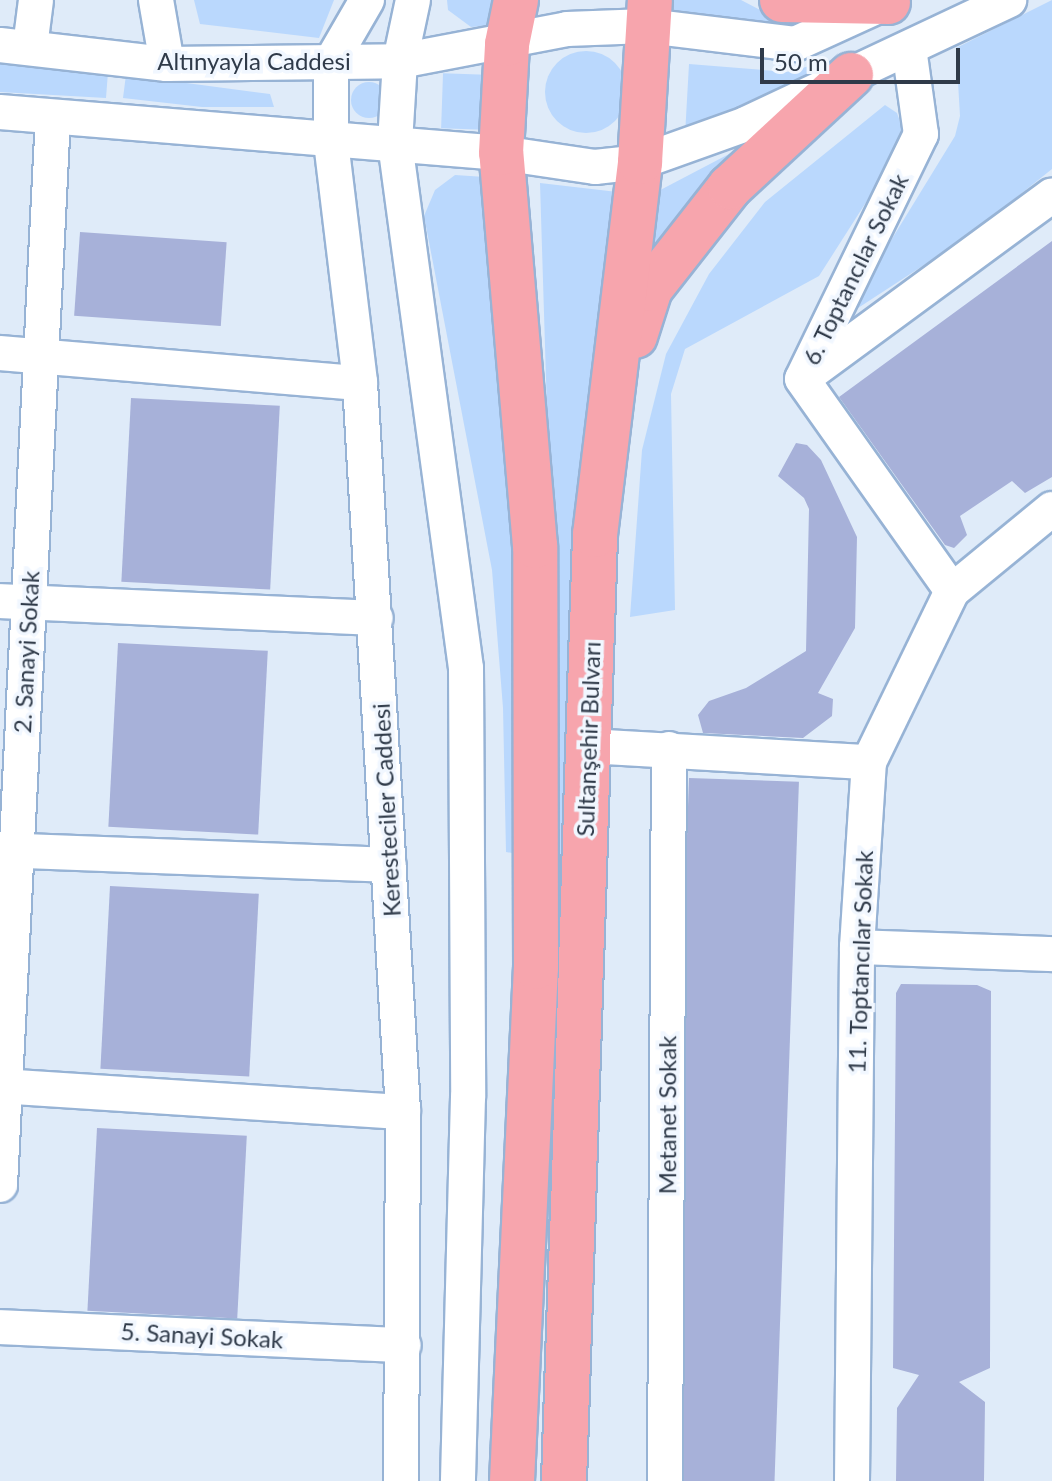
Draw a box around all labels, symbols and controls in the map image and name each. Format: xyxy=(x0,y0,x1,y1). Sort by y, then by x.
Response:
scale bar xyxy=(764,32,964,82)
street label: Altınyayla Caddesi xyxy=(157,47,351,75)
text: 50 m xyxy=(774,47,828,76)
street label: 6. Toptancılar Sokak xyxy=(796,168,914,370)
street label: 2. Sanayi Sokak xyxy=(7,570,45,734)
street label: Sultanşehir Bulvarı xyxy=(570,641,606,837)
street label: Keresteciler Caddesi xyxy=(366,702,406,918)
street label: 11. Toptancılar Sokak xyxy=(842,849,878,1075)
street label: Metanet Sokak xyxy=(653,1036,681,1194)
street label: 5. Sanayi Sokak xyxy=(120,1316,284,1354)

